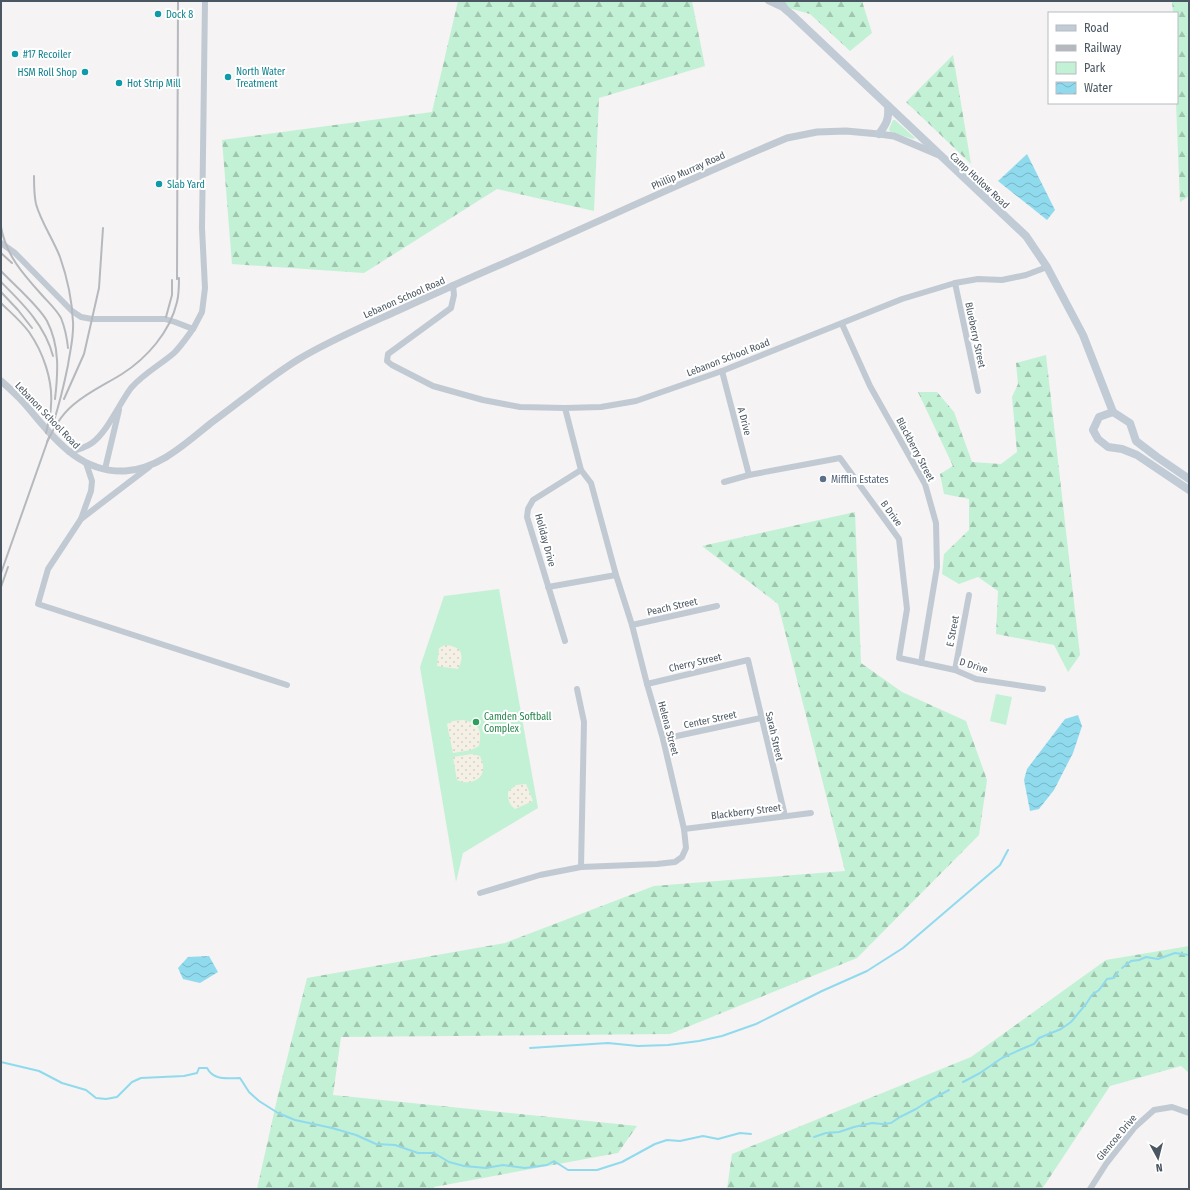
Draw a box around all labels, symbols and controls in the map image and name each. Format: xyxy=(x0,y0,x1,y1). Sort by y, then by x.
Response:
marker: Dock 8 xyxy=(153,9,163,19)
place label: Dock 8 xyxy=(166,9,193,21)
legend xyxy=(1048,12,1178,104)
text: Road xyxy=(1084,21,1109,35)
text: Railway xyxy=(1084,41,1122,55)
marker: #17 Recoiler xyxy=(10,49,20,59)
place label: #17 Recoiler xyxy=(23,49,72,61)
text: Park xyxy=(1084,61,1106,75)
place label: North Water Treatment xyxy=(236,66,286,90)
place label: HSM Roll Shop xyxy=(18,67,77,79)
marker: HSM Roll Shop xyxy=(80,67,90,77)
marker: North Water Treatment xyxy=(223,72,233,82)
marker: Hot Strip Mill xyxy=(114,78,124,88)
place label: Hot Strip Mill xyxy=(127,78,181,90)
text: Water xyxy=(1084,81,1113,95)
street label: Phillip Murray Road xyxy=(650,149,727,193)
street label: Camp Hollow Road xyxy=(947,150,1011,211)
marker: Slab Yard xyxy=(154,179,164,189)
place label: Slab Yard xyxy=(167,179,205,191)
street label: Lebanon School Road xyxy=(362,274,447,321)
street label: Blueberry Street xyxy=(962,301,988,370)
street label: Lebanon School Road xyxy=(685,337,772,379)
street label: Lebanon School Road xyxy=(12,380,82,452)
street label: A Drive xyxy=(735,406,754,437)
street label: Blackberry Street xyxy=(893,416,937,484)
marker: Mifflin Estates xyxy=(818,474,828,484)
place label: Mifflin Estates xyxy=(831,474,889,486)
street label: B Drive xyxy=(878,498,905,529)
street label: Holiday Drive xyxy=(532,512,558,568)
street label: Peach Street xyxy=(646,595,699,619)
street label: E Street xyxy=(944,614,962,648)
street label: Cherry Street xyxy=(668,651,723,675)
street label: D Drive xyxy=(958,656,990,676)
street label: Helena Street xyxy=(655,700,681,757)
street label: Center Street xyxy=(683,708,738,731)
street label: Sarah Street xyxy=(763,710,786,763)
place label: Camden Softball Complex xyxy=(484,711,552,735)
marker: Camden Softball Complex xyxy=(471,717,481,727)
street label: Blackberry Street xyxy=(710,802,783,822)
street label: Glencoe Drive xyxy=(1094,1112,1140,1163)
north arrow xyxy=(1138,1138,1178,1178)
text: N xyxy=(1155,1161,1163,1174)

